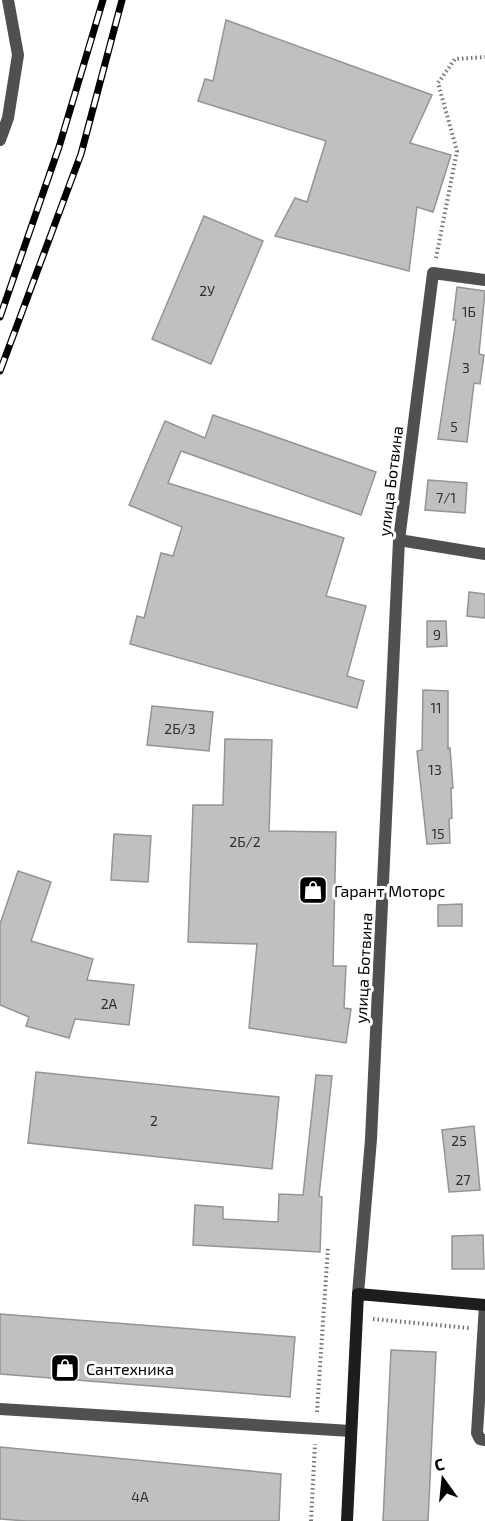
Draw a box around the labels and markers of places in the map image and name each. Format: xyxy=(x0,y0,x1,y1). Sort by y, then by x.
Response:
shop icon: Гарант Моторс xyxy=(297,874,329,906)
place label: Гарант Моторс xyxy=(334,881,445,900)
shop icon: Сантехника xyxy=(49,1352,81,1384)
place label: Сантехника xyxy=(86,1359,174,1378)

